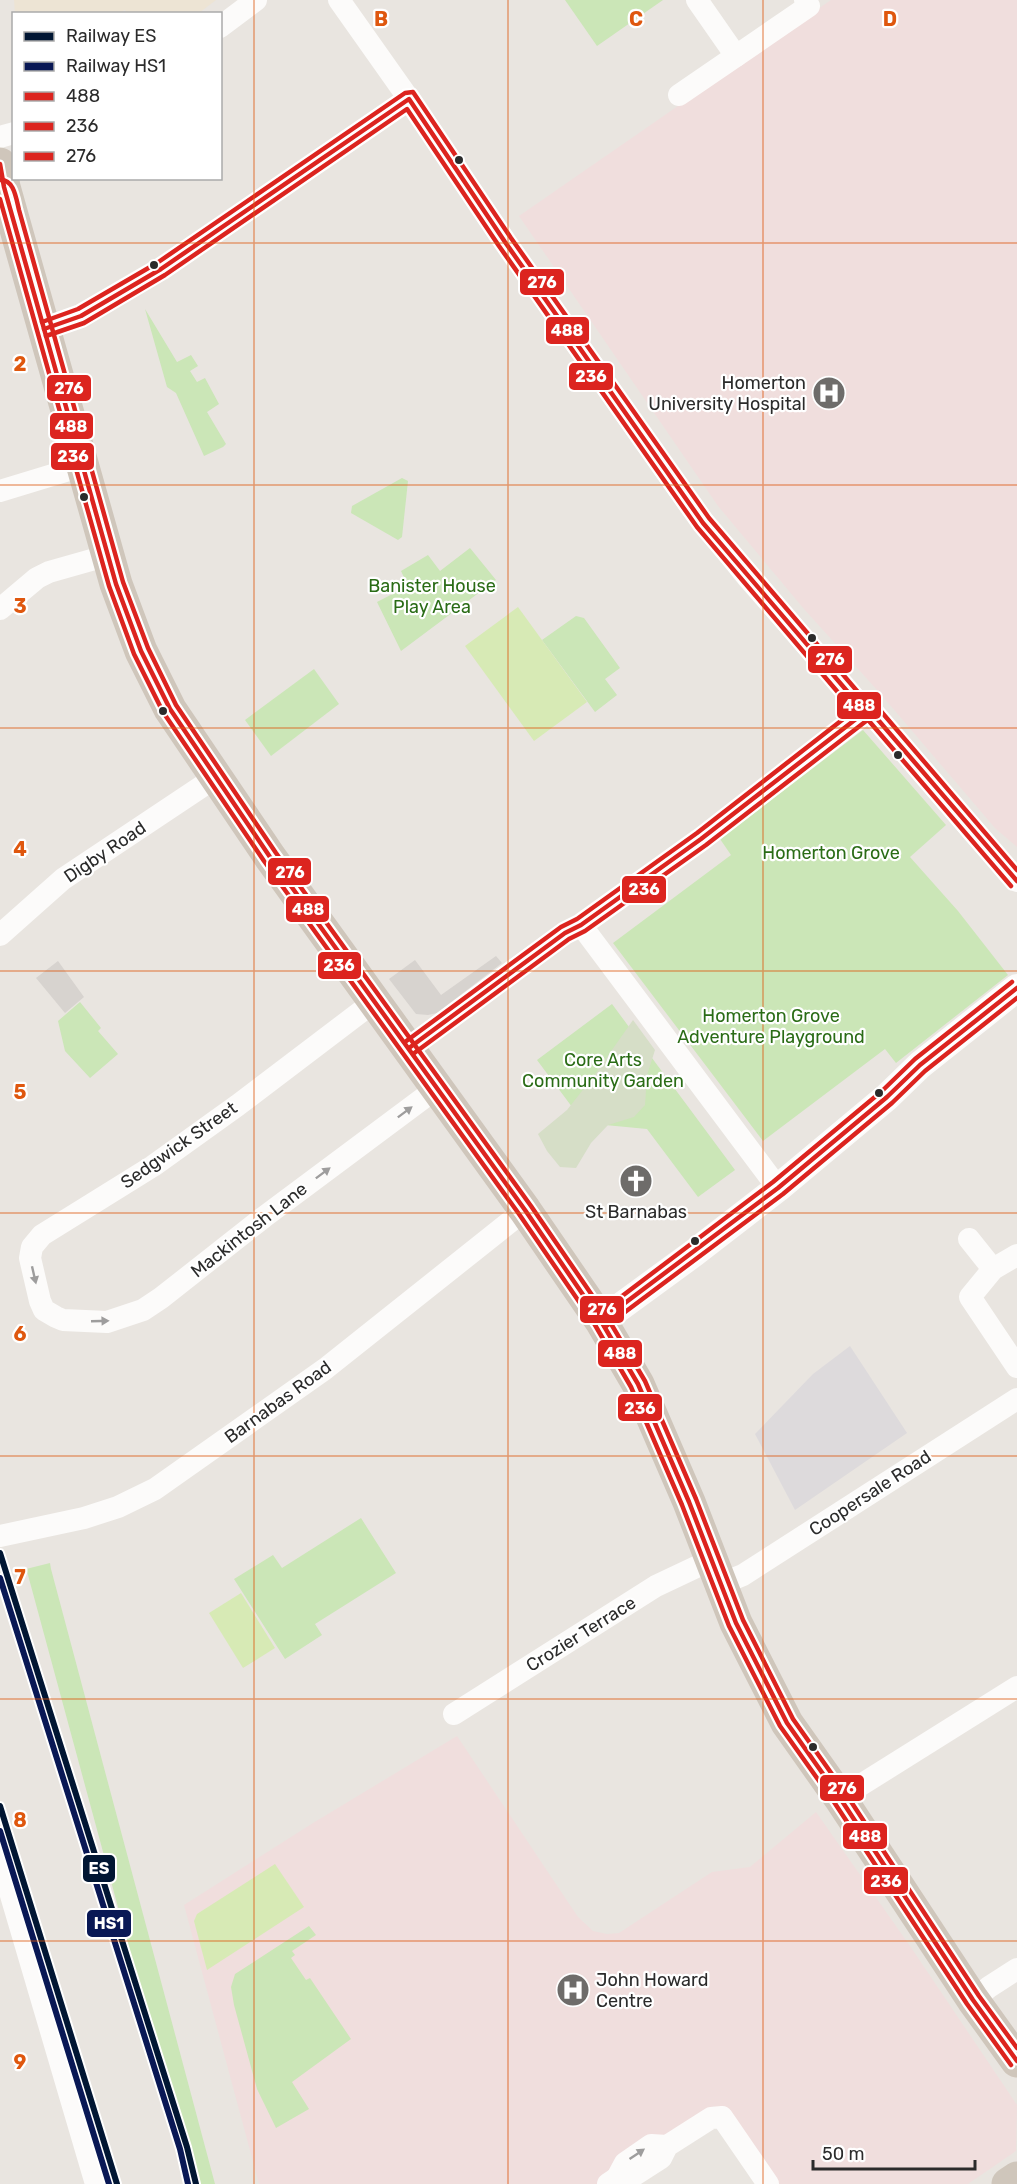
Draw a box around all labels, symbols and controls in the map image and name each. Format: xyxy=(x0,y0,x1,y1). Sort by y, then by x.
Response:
text: B xyxy=(374,7,388,31)
text: C xyxy=(629,7,643,31)
text: D xyxy=(883,7,897,31)
legend xyxy=(12,12,222,180)
text: Railway ES xyxy=(66,25,156,47)
text: Railway HS1 xyxy=(66,55,166,77)
text: 488 xyxy=(66,85,100,107)
text: 236 xyxy=(66,115,98,137)
text: 276 xyxy=(66,145,96,167)
unlabelled marker xyxy=(453,154,465,166)
unlabelled marker xyxy=(148,259,160,271)
line badge: 276 xyxy=(519,268,565,296)
text: 276 xyxy=(527,273,557,292)
line badge: 488 xyxy=(545,316,590,345)
text: 488 xyxy=(551,321,583,340)
text: 2 xyxy=(14,352,27,376)
line badge: 236 xyxy=(568,362,614,391)
text: 236 xyxy=(575,367,607,386)
place label: Homerton University Hospital xyxy=(648,372,806,415)
line badge: 276 xyxy=(46,374,92,402)
hospital icon: Homerton University Hospital xyxy=(811,375,847,411)
text: 276 xyxy=(54,379,84,398)
line badge: 488 xyxy=(49,412,94,440)
text: 488 xyxy=(55,417,87,436)
line badge: 236 xyxy=(50,442,95,471)
text: 236 xyxy=(57,447,89,466)
unlabelled marker xyxy=(78,491,90,503)
park label: Banister House Play Area xyxy=(368,575,496,618)
text: 3 xyxy=(13,594,27,618)
unlabelled marker xyxy=(806,632,818,644)
line badge: 276 xyxy=(807,645,853,674)
text: 276 xyxy=(815,650,845,669)
line badge: 488 xyxy=(836,691,882,720)
text: 488 xyxy=(843,696,875,715)
unlabelled marker xyxy=(157,705,169,717)
unlabelled marker xyxy=(892,749,904,761)
street label: Digby Road xyxy=(60,816,150,888)
text: 4 xyxy=(13,837,27,861)
park label: Homerton Grove xyxy=(762,842,900,864)
line badge: 276 xyxy=(267,857,312,886)
text: 276 xyxy=(275,863,305,882)
line badge: 236 xyxy=(621,875,667,904)
text: 236 xyxy=(628,880,660,899)
line badge: 488 xyxy=(285,895,330,923)
text: 488 xyxy=(292,900,324,919)
line badge: 236 xyxy=(317,951,362,980)
text: 236 xyxy=(323,956,355,975)
park label: Homerton Grove Adventure Playground xyxy=(677,1005,865,1048)
park label: Core Arts Community Garden xyxy=(522,1049,684,1092)
text: 5 xyxy=(14,1080,27,1104)
unlabelled marker xyxy=(873,1087,885,1099)
street label: Sedgwick Street xyxy=(117,1097,241,1193)
one-way arrow xyxy=(397,1105,413,1118)
church icon: St Barnabas xyxy=(618,1163,654,1199)
one-way arrow xyxy=(314,1167,330,1179)
street label: Mackintosh Lane xyxy=(186,1178,312,1282)
place label: St Barnabas xyxy=(585,1201,687,1223)
unlabelled marker xyxy=(689,1235,701,1247)
one-way arrow xyxy=(30,1265,40,1284)
line badge: 276 xyxy=(579,1295,625,1324)
text: 276 xyxy=(587,1300,617,1319)
one-way arrow xyxy=(90,1316,109,1325)
text: 6 xyxy=(13,1322,27,1346)
line badge: 488 xyxy=(597,1339,643,1368)
text: 488 xyxy=(604,1344,636,1363)
street label: Barnabas Road xyxy=(220,1356,336,1448)
line badge: 236 xyxy=(617,1393,663,1422)
text: 236 xyxy=(624,1399,656,1418)
street label: Coopersale Road xyxy=(805,1445,935,1541)
text: 7 xyxy=(14,1565,26,1589)
street label: Crozier Terrace xyxy=(522,1592,640,1676)
unlabelled marker xyxy=(807,1741,819,1753)
line badge: 276 xyxy=(819,1774,865,1802)
text: 276 xyxy=(827,1779,857,1798)
text: 8 xyxy=(13,1808,27,1832)
line badge: 488 xyxy=(842,1822,888,1850)
text: 488 xyxy=(849,1827,881,1846)
line badge: ES xyxy=(82,1854,116,1883)
text: ES xyxy=(89,1859,110,1878)
line badge: 236 xyxy=(863,1866,909,1895)
text: 236 xyxy=(870,1872,902,1891)
line badge: HS1 xyxy=(86,1909,132,1938)
text: HS1 xyxy=(94,1914,124,1933)
place label: John Howard Centre xyxy=(596,1969,708,2012)
hospital icon: John Howard Centre xyxy=(555,1972,591,2008)
text: 9 xyxy=(14,2050,27,2074)
scale bar xyxy=(813,2133,975,2171)
text: 50 m xyxy=(822,2143,865,2165)
one-way arrow xyxy=(629,2148,645,2160)

